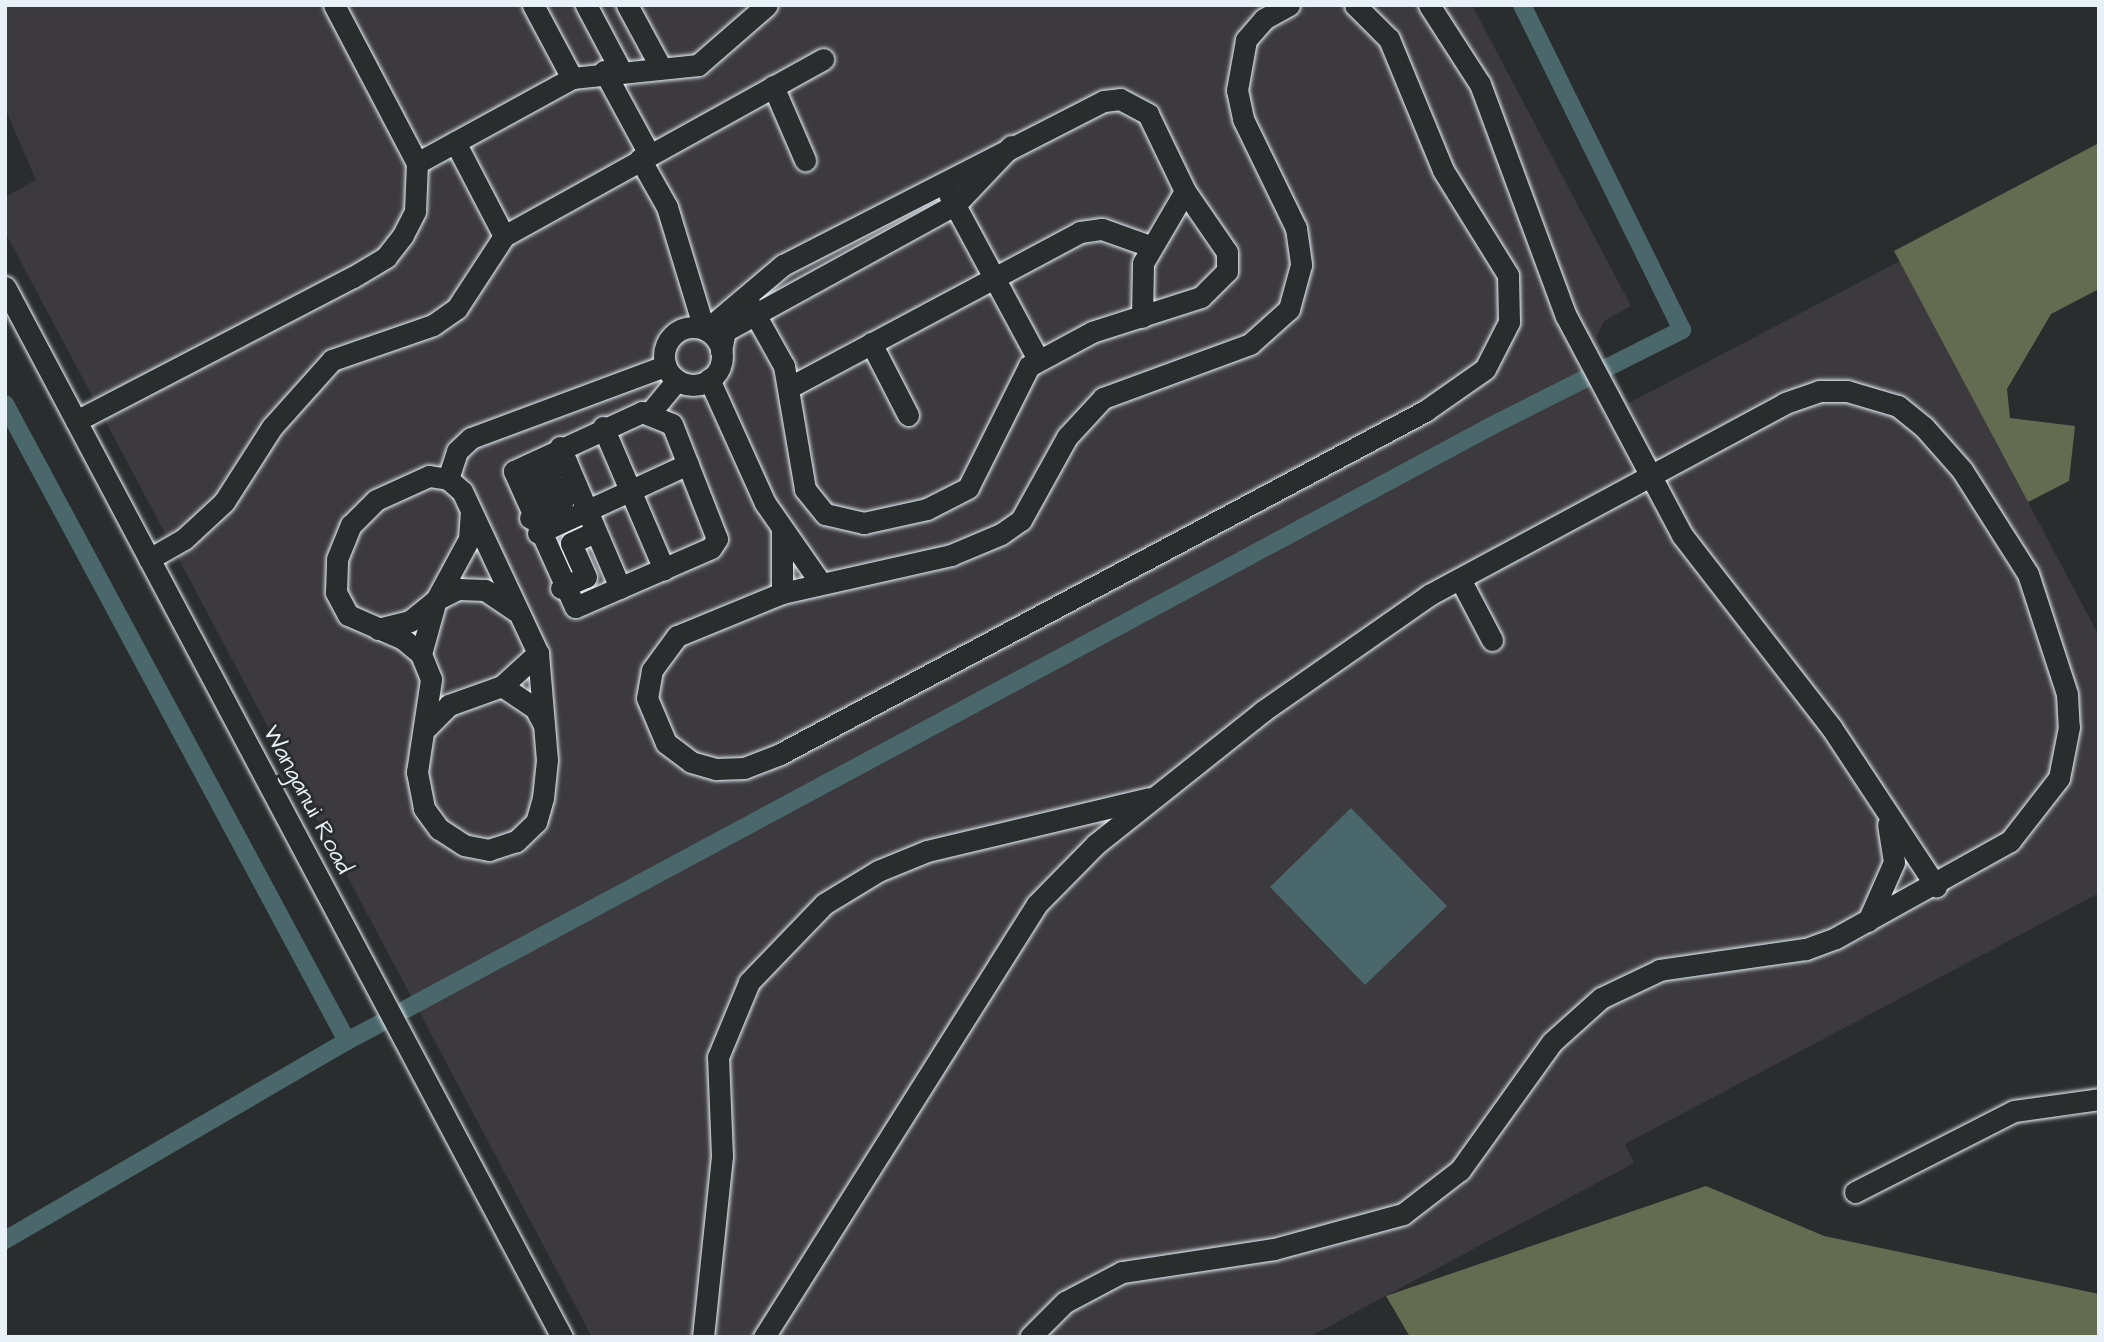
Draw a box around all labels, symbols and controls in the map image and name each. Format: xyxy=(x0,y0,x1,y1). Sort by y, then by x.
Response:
street label: Wanganui Road xyxy=(256,721,358,879)

